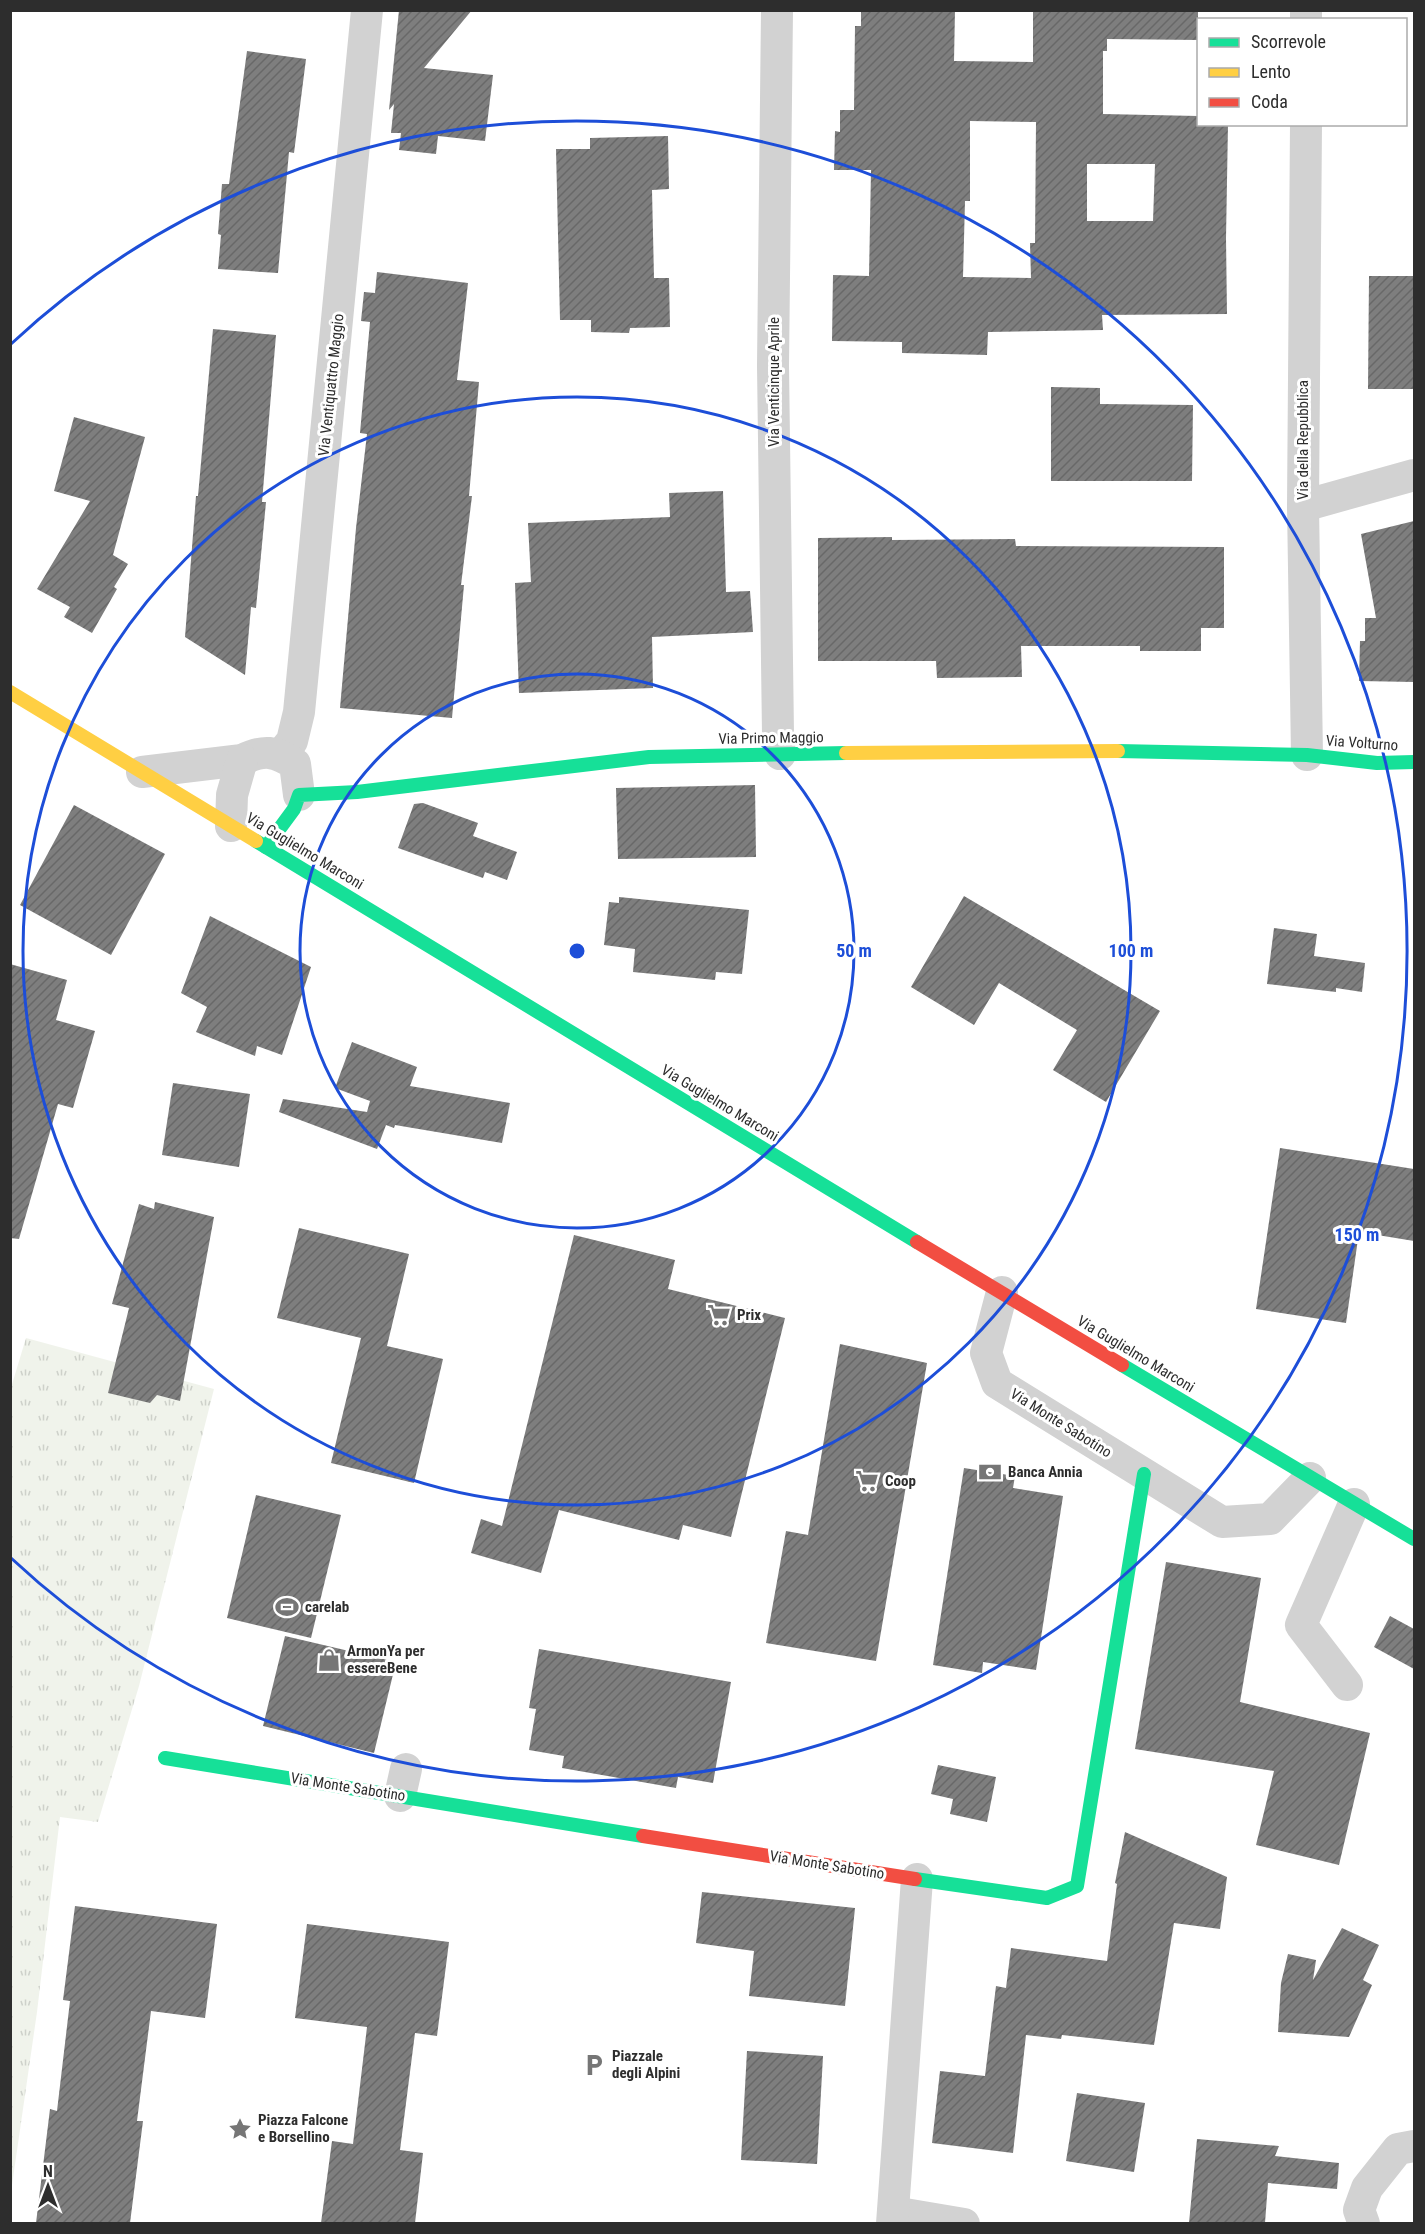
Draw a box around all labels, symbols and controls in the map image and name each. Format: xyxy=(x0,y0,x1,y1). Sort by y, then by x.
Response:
legend xyxy=(1197,18,1407,126)
text: Scorrevole xyxy=(1251,31,1326,52)
text: Lento xyxy=(1251,61,1291,82)
text: Coda xyxy=(1251,91,1288,112)
street label: Via Ventiquattro Maggio xyxy=(315,313,347,457)
street label: Via Venticinque Aprile xyxy=(765,317,783,447)
street label: Via della Repubblica xyxy=(1294,380,1312,500)
street label: Via Primo Maggio xyxy=(718,728,824,748)
street label: Via Volturno xyxy=(1325,731,1399,755)
street label: Via Guglielmo Marconi xyxy=(243,809,367,893)
text: 50 m xyxy=(836,940,872,961)
text: 100 m xyxy=(1109,940,1153,961)
centre of rings xyxy=(567,941,587,961)
street label: Via Guglielmo Marconi xyxy=(658,1061,782,1145)
text: 150 m xyxy=(1335,1224,1379,1245)
supermarket icon: Prix xyxy=(706,1302,732,1328)
place label: Prix xyxy=(737,1306,761,1324)
street label: Via Guglielmo Marconi xyxy=(1074,1312,1198,1396)
street label: Via Monte Sabotino xyxy=(1007,1385,1115,1461)
bank icon: Banca Annia xyxy=(977,1459,1003,1485)
place label: Banca Annia xyxy=(1008,1463,1083,1481)
supermarket icon: Coop xyxy=(854,1468,880,1494)
place label: Coop xyxy=(885,1472,916,1490)
sports icon: carelab xyxy=(274,1594,300,1620)
place label: carelab xyxy=(305,1598,349,1616)
place label: ArmonYa per essereBene xyxy=(347,1642,425,1677)
shop icon: ArmonYa per essereBene xyxy=(316,1647,342,1673)
street label: Via Monte Sabotino xyxy=(289,1769,407,1805)
street label: Via Monte Sabotino xyxy=(768,1847,886,1883)
place label: Piazzale degli Alpini xyxy=(612,2047,680,2082)
parking icon: Piazzale degli Alpini xyxy=(581,2052,607,2078)
place label: Piazza Falcone e Borsellino xyxy=(258,2111,348,2146)
place icon: Piazza Falcone e Borsellino xyxy=(227,2116,253,2142)
north arrow xyxy=(18,2156,78,2216)
text: N xyxy=(43,2162,53,2181)

